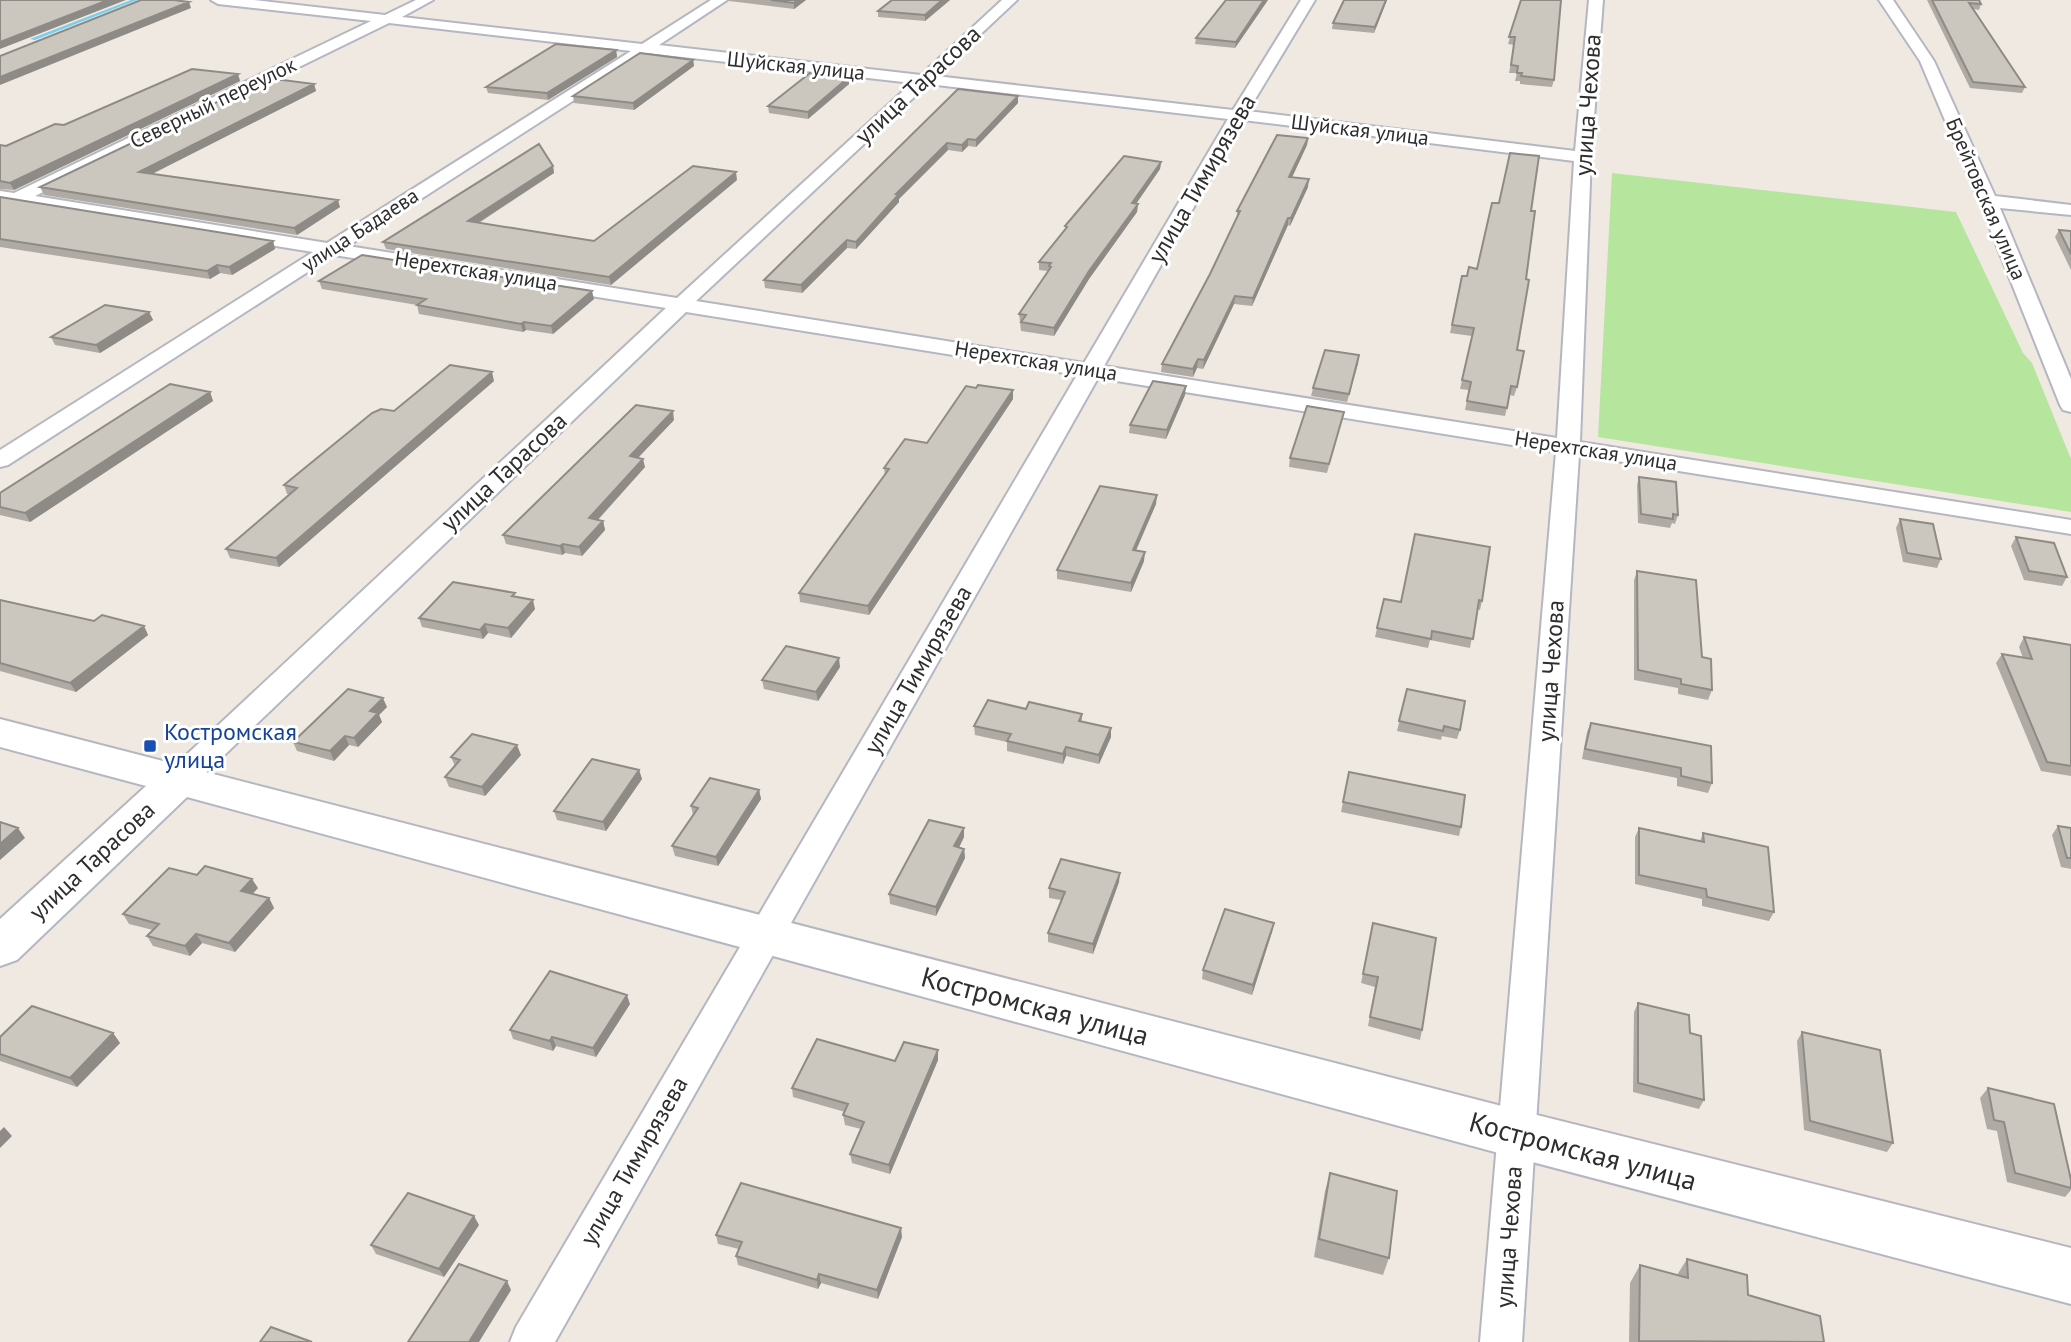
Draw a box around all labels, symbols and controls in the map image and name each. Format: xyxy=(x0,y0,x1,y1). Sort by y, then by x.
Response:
street label: улица Тарасова xyxy=(848,18,987,151)
street label: улица Чехова xyxy=(1567,33,1608,177)
street label: Шуйская улица xyxy=(726,45,866,86)
street label: Северный переулок xyxy=(125,51,300,154)
street label: улица Тимирязева xyxy=(1141,89,1263,269)
street label: Шуйская улица xyxy=(1290,108,1431,151)
street label: Брейтовская улица xyxy=(1940,114,2033,284)
street label: улица Бадаева xyxy=(296,182,423,277)
street label: Нерехтская улица xyxy=(393,244,559,297)
street label: Нерехтская улица xyxy=(953,334,1119,387)
street label: улица Тарасова xyxy=(434,405,573,538)
street label: Нерехтская улица xyxy=(1513,424,1679,477)
street label: улица Тимирязева xyxy=(857,580,979,760)
street label: улица Чехова xyxy=(1530,599,1571,743)
place label: Костромская улица xyxy=(164,716,297,775)
marker: Костромская улица xyxy=(142,738,158,754)
street label: улица Тарасова xyxy=(22,794,161,927)
street label: Костромская улица xyxy=(917,957,1153,1054)
street label: улица Тимирязева xyxy=(573,1071,695,1251)
street label: Костромская улица xyxy=(1465,1102,1701,1199)
street label: улица Чехова xyxy=(1488,1165,1529,1309)

